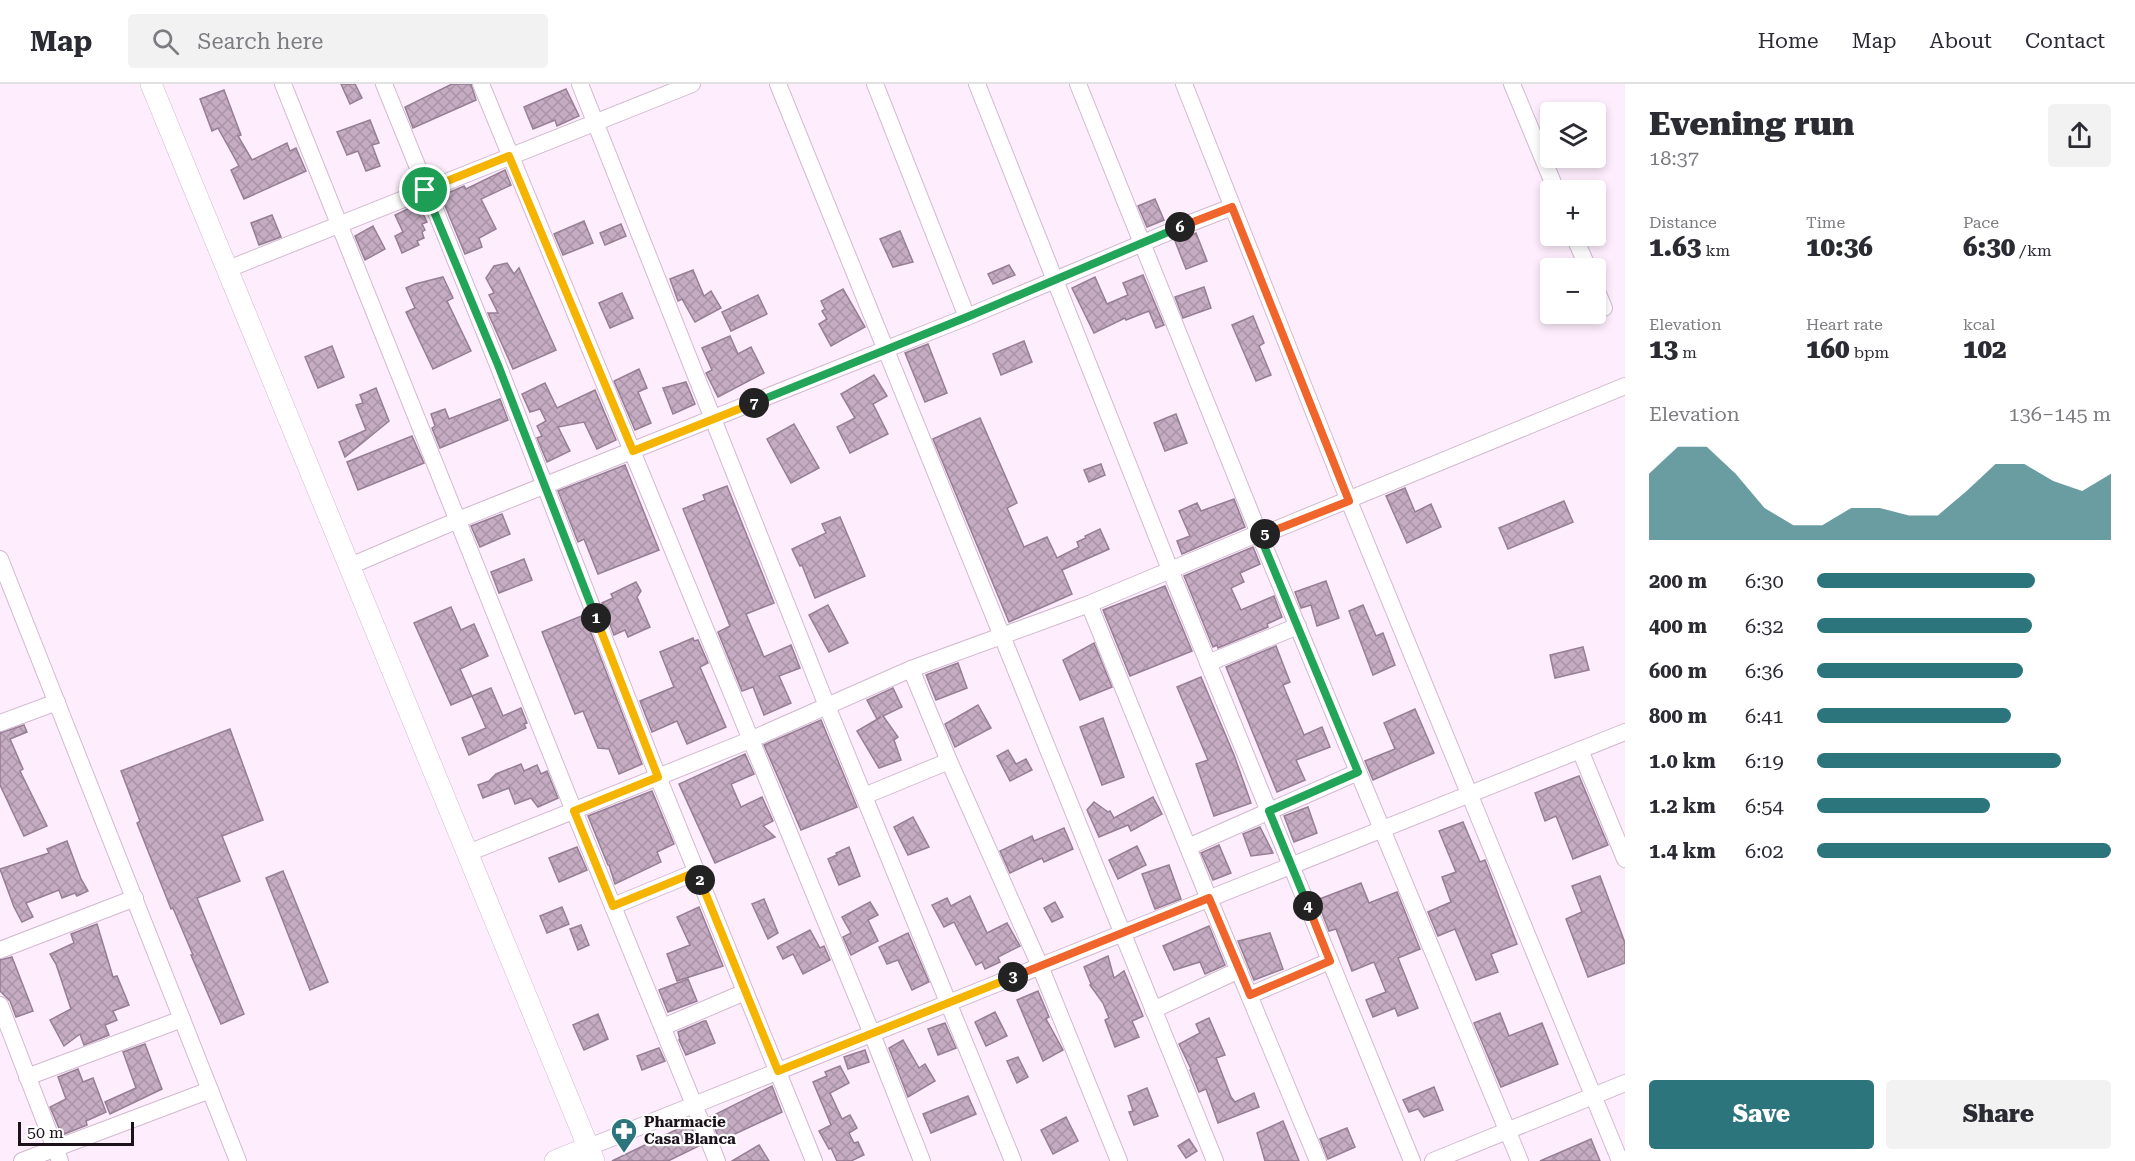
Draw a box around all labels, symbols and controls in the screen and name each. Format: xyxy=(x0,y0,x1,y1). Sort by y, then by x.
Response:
search box xyxy=(128,14,548,68)
text: Map xyxy=(30,25,92,58)
icon: search xyxy=(149,25,182,58)
text: Search here xyxy=(197,29,323,54)
text: Home xyxy=(1758,29,1819,53)
text: Map xyxy=(1852,29,1897,53)
text: About xyxy=(1930,29,1992,53)
text: Contact xyxy=(2025,29,2105,53)
map controls xyxy=(1540,102,1606,324)
button: layers xyxy=(1540,102,1606,168)
text: Evening run xyxy=(1649,104,1854,143)
button: share xyxy=(2048,104,2111,167)
text: 18:37 xyxy=(1649,146,1699,170)
pin xyxy=(399,164,450,215)
icon: arrive xyxy=(408,173,441,206)
button: + xyxy=(1540,180,1606,246)
pin: 6 xyxy=(1165,212,1195,242)
text: Distance xyxy=(1649,213,1717,232)
text: Time xyxy=(1806,213,1845,232)
text: Pace xyxy=(1963,213,1999,232)
text: 6 xyxy=(1176,217,1184,236)
text: 1.63 xyxy=(1649,232,1701,262)
text: 10:36 xyxy=(1806,232,1873,262)
text: 6:30 xyxy=(1963,232,2015,262)
text: km xyxy=(1701,241,1730,260)
text: /km xyxy=(2015,241,2052,260)
button: − xyxy=(1540,258,1606,324)
text: Elevation xyxy=(1649,315,1722,334)
text: Heart rate xyxy=(1806,315,1883,334)
text: kcal xyxy=(1963,315,1995,334)
text: 13 xyxy=(1649,334,1678,364)
text: 160 xyxy=(1806,334,1850,364)
text: 102 xyxy=(1963,334,2007,364)
text: m xyxy=(1678,343,1697,362)
text: bpm xyxy=(1850,343,1889,362)
pin: 7 xyxy=(739,388,769,418)
text: 7 xyxy=(750,393,758,412)
text: Elevation xyxy=(1649,402,1740,426)
text: 136–145 m xyxy=(2008,402,2111,426)
pin: 5 xyxy=(1250,519,1280,549)
text: 5 xyxy=(1261,524,1269,543)
text: 200 m xyxy=(1649,569,1707,593)
text: 6:30 xyxy=(1745,569,1784,593)
pin: 1 xyxy=(581,603,611,633)
text: 1 xyxy=(592,608,600,627)
text: 400 m xyxy=(1649,614,1707,638)
text: 6:32 xyxy=(1745,614,1784,638)
text: 600 m xyxy=(1649,659,1707,683)
text: 6:36 xyxy=(1745,659,1784,683)
text: 800 m xyxy=(1649,704,1707,728)
text: 6:41 xyxy=(1745,704,1784,728)
text: 1.0 km xyxy=(1649,749,1716,773)
text: 6:19 xyxy=(1745,749,1784,773)
text: 1.2 km xyxy=(1649,794,1716,818)
text: 6:54 xyxy=(1745,794,1784,818)
text: 1.4 km xyxy=(1649,839,1716,863)
text: 6:02 xyxy=(1745,839,1784,863)
pin: 2 xyxy=(685,865,715,895)
text: 2 xyxy=(696,870,704,889)
pin: 4 xyxy=(1293,891,1323,921)
text: 4 xyxy=(1304,896,1312,915)
pin: 3 xyxy=(998,962,1028,992)
text: 3 xyxy=(1009,967,1017,986)
button: Save xyxy=(1649,1080,1874,1149)
button: Share xyxy=(1886,1080,2111,1149)
place label: Pharmacie Casa Blanca xyxy=(644,1113,736,1148)
pharmacy icon: Pharmacie Casa Blanca xyxy=(609,1116,639,1154)
scale bar xyxy=(18,1119,134,1146)
text: 50 m xyxy=(27,1123,64,1142)

